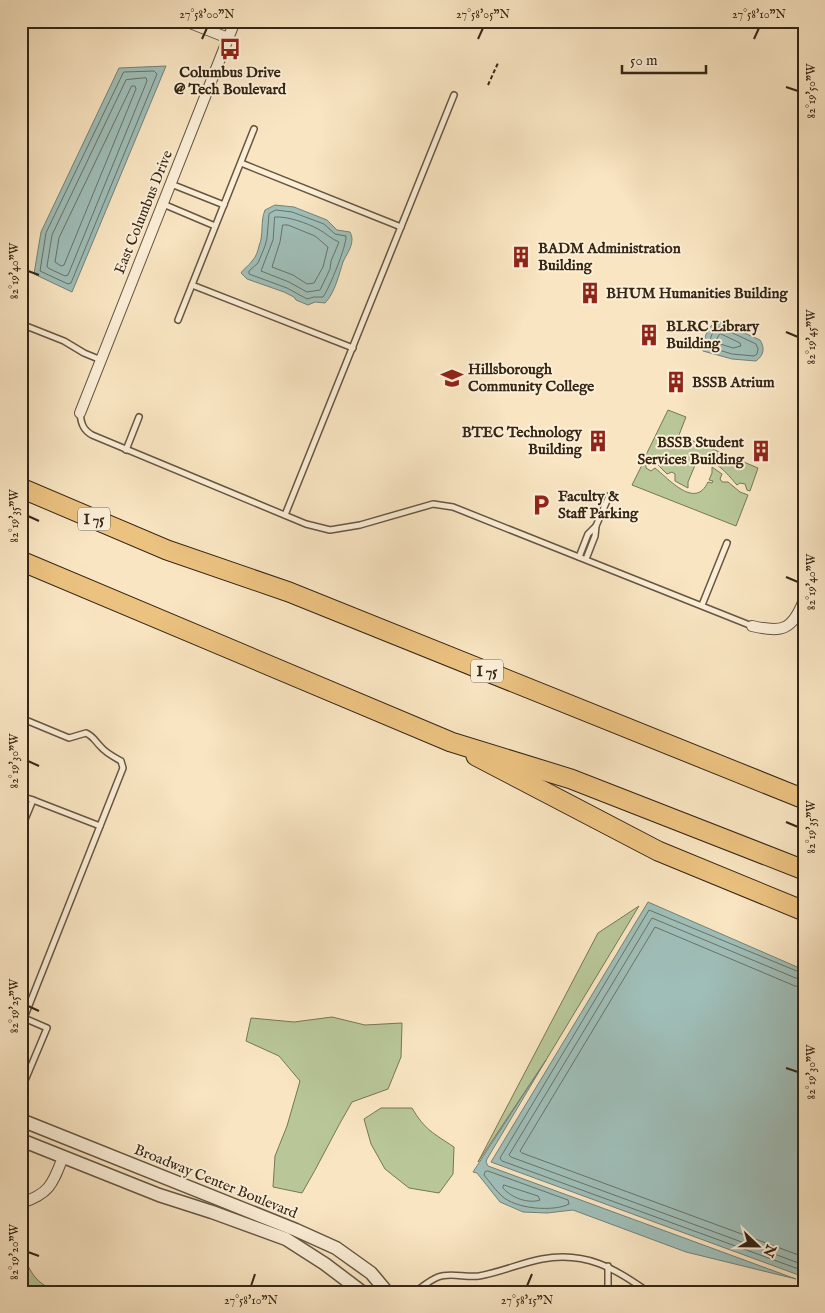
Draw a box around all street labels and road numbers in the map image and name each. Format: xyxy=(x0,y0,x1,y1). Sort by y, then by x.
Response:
street label: East Columbus Drive xyxy=(110,147,177,277)
road number: I 75 xyxy=(78,508,110,530)
road number: I 75 xyxy=(471,659,503,682)
street label: Broadway Center Boulevard xyxy=(131,1140,301,1223)

